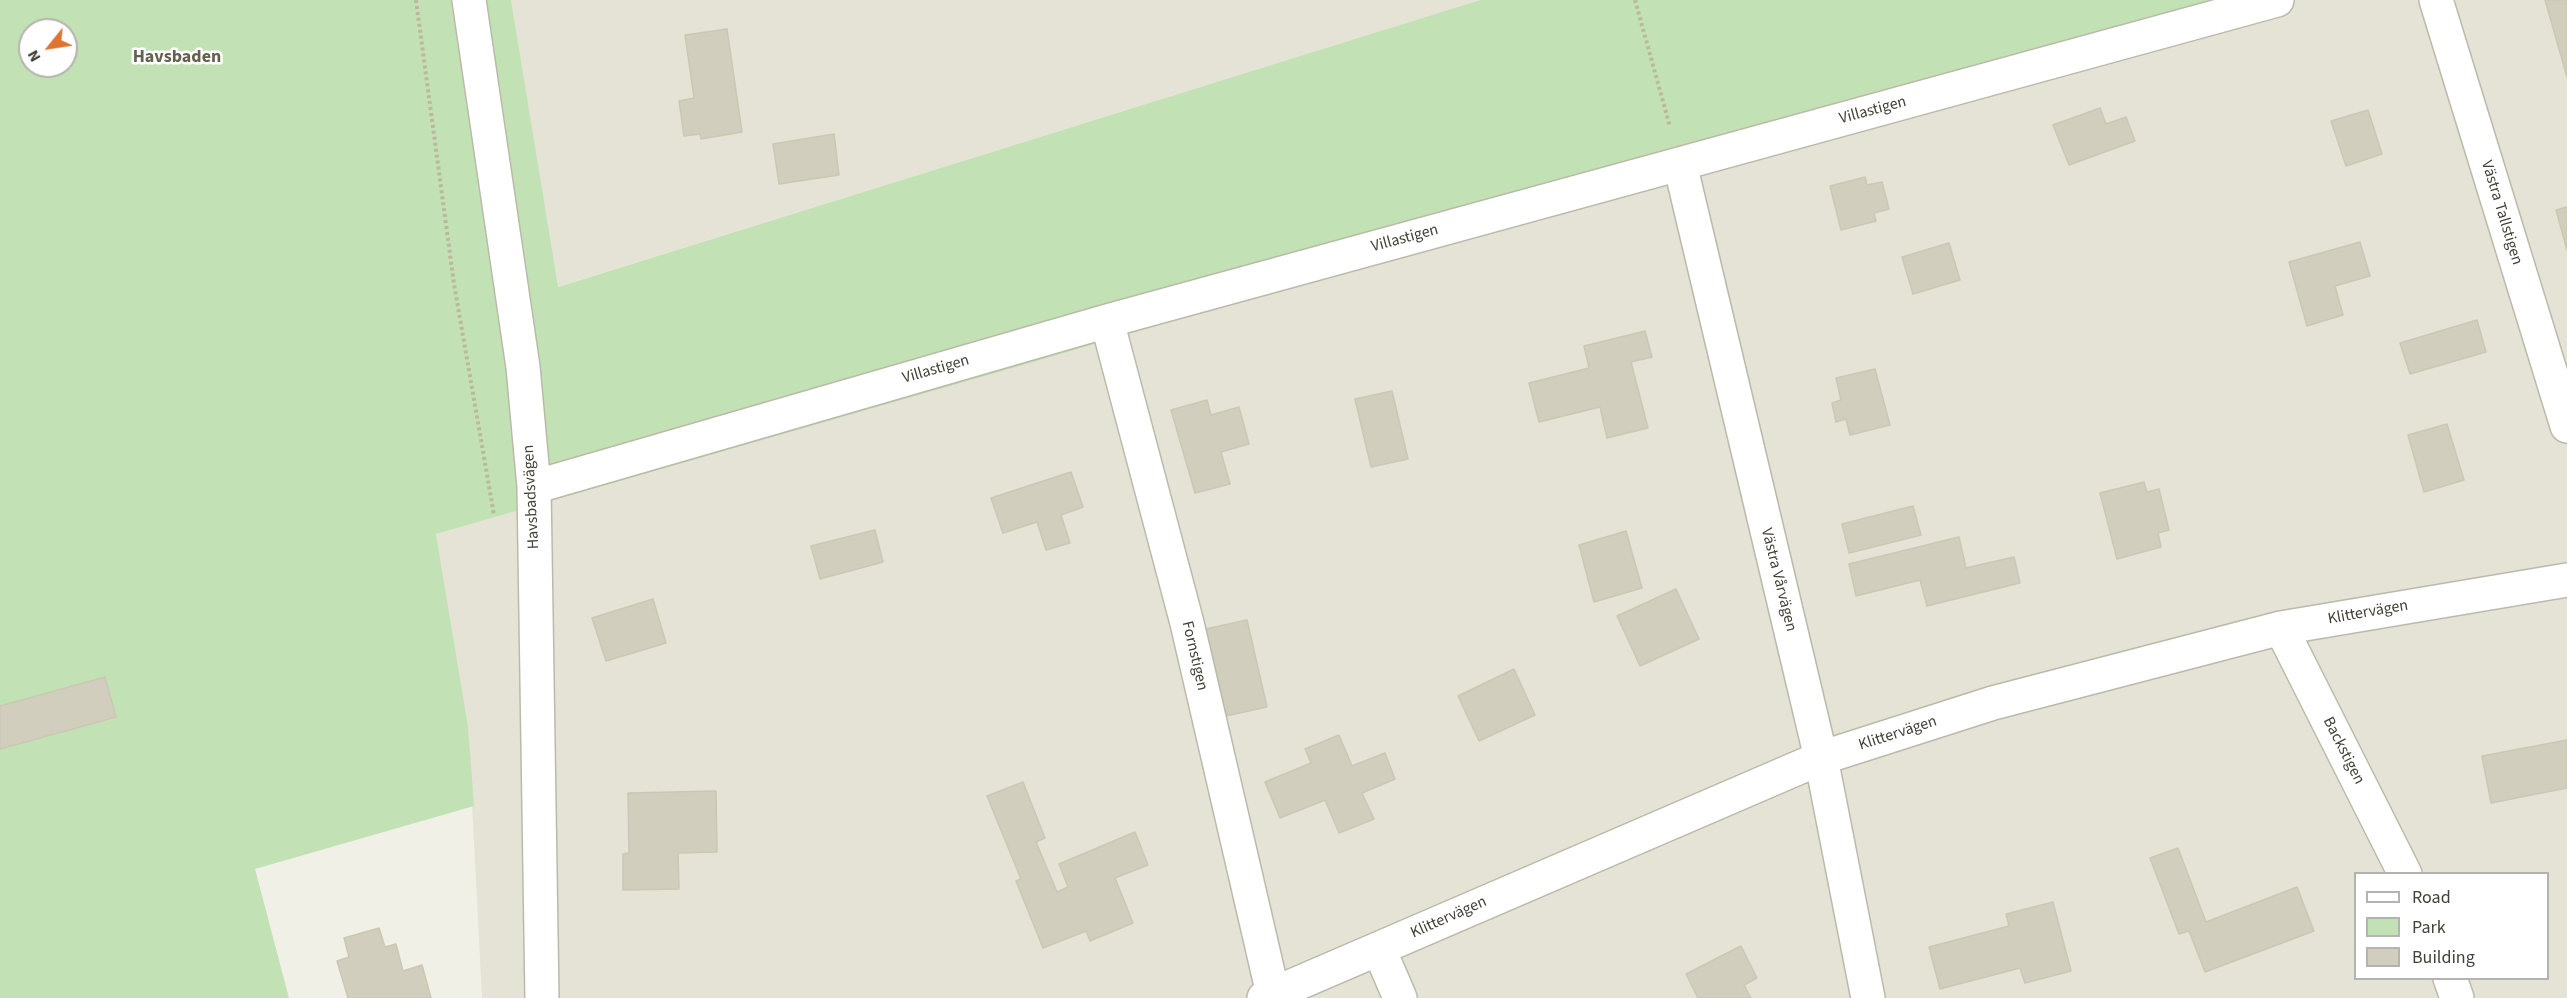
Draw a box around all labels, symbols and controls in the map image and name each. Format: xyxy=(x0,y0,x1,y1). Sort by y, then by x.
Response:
north arrow xyxy=(18,18,78,78)
text: N xyxy=(22,46,46,66)
district label: Havsbaden xyxy=(133,47,221,69)
street label: Villastigen xyxy=(1837,93,1909,129)
street label: Västra Tallstigen xyxy=(2476,159,2526,267)
street label: Villastigen xyxy=(1369,221,1441,257)
street label: Villastigen xyxy=(900,351,972,389)
street label: Havsbadsvägen xyxy=(520,444,544,550)
street label: Västra Vårvägen xyxy=(1756,526,1800,634)
street label: Klittervägen xyxy=(2326,596,2410,630)
street label: Fornstigen xyxy=(1177,619,1211,693)
street label: Klittervägen xyxy=(1856,712,1940,756)
street label: Backstigen xyxy=(2318,714,2368,788)
legend xyxy=(2354,872,2549,980)
text: Road xyxy=(2412,885,2451,910)
street label: Klittervägen xyxy=(1408,893,1490,943)
text: Park xyxy=(2412,915,2446,940)
text: Building xyxy=(2412,945,2475,970)

